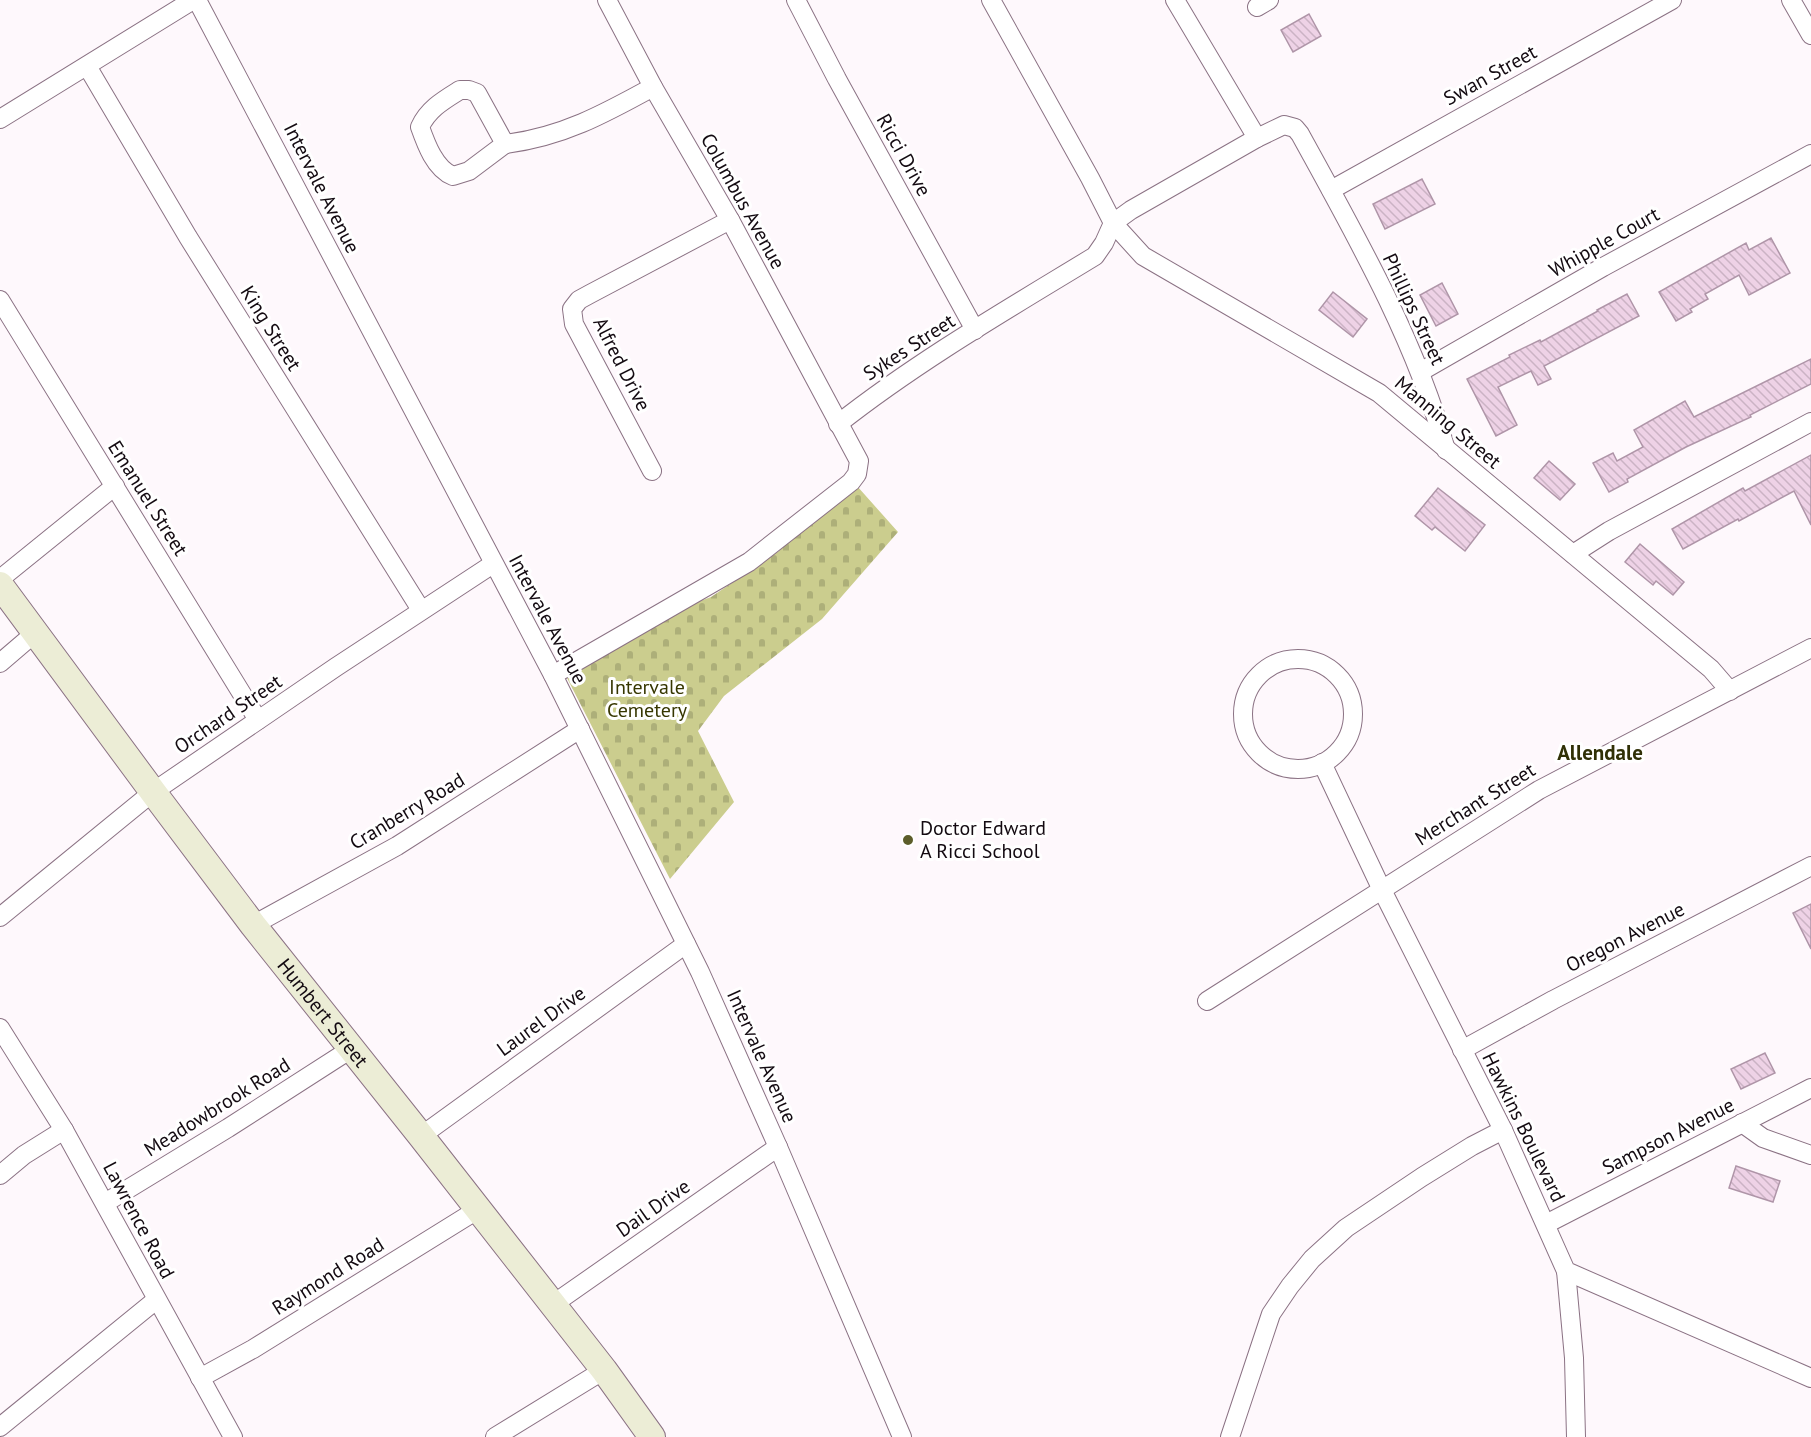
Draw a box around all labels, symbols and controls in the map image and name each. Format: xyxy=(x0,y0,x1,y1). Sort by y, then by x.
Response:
street label: Swan Street xyxy=(1439,39,1541,111)
street label: Ricci Drive xyxy=(871,109,937,201)
street label: Intervale Avenue xyxy=(278,118,366,258)
street label: Columbus Avenue xyxy=(695,128,791,274)
street label: Whipple Court xyxy=(1544,201,1664,283)
street label: Phillips Street xyxy=(1377,249,1451,369)
street label: King Street xyxy=(235,281,307,376)
street label: Sykes Street xyxy=(858,308,960,386)
street label: Alfred Drive xyxy=(587,313,657,415)
street label: Manning Street xyxy=(1389,370,1507,474)
street label: Emanuel Street xyxy=(102,436,194,561)
street label: Intervale Avenue xyxy=(503,550,593,688)
street label: Orchard Street xyxy=(169,668,287,760)
park label: Intervale Cemetery xyxy=(607,674,688,723)
district label: Allendale xyxy=(1557,739,1643,766)
street label: Merchant Street xyxy=(1410,757,1540,851)
street label: Cranberry Road xyxy=(345,766,469,856)
place label: Doctor Edward A Ricci School xyxy=(920,815,1046,864)
marker: Doctor Edward A Ricci School xyxy=(901,833,915,847)
street label: Oregon Avenue xyxy=(1561,896,1689,978)
street label: Humbert Street xyxy=(272,953,374,1073)
street label: Laurel Drive xyxy=(491,980,591,1062)
street label: Intervale Avenue xyxy=(721,985,803,1127)
street label: Hawkins Boulevard xyxy=(1476,1048,1572,1206)
street label: Meadowbrook Road xyxy=(139,1052,295,1162)
street label: Sampson Avenue xyxy=(1598,1092,1738,1180)
street label: Lawrence Road xyxy=(97,1157,181,1283)
street label: Dail Drive xyxy=(611,1173,695,1243)
street label: Raymond Road xyxy=(267,1231,389,1321)

